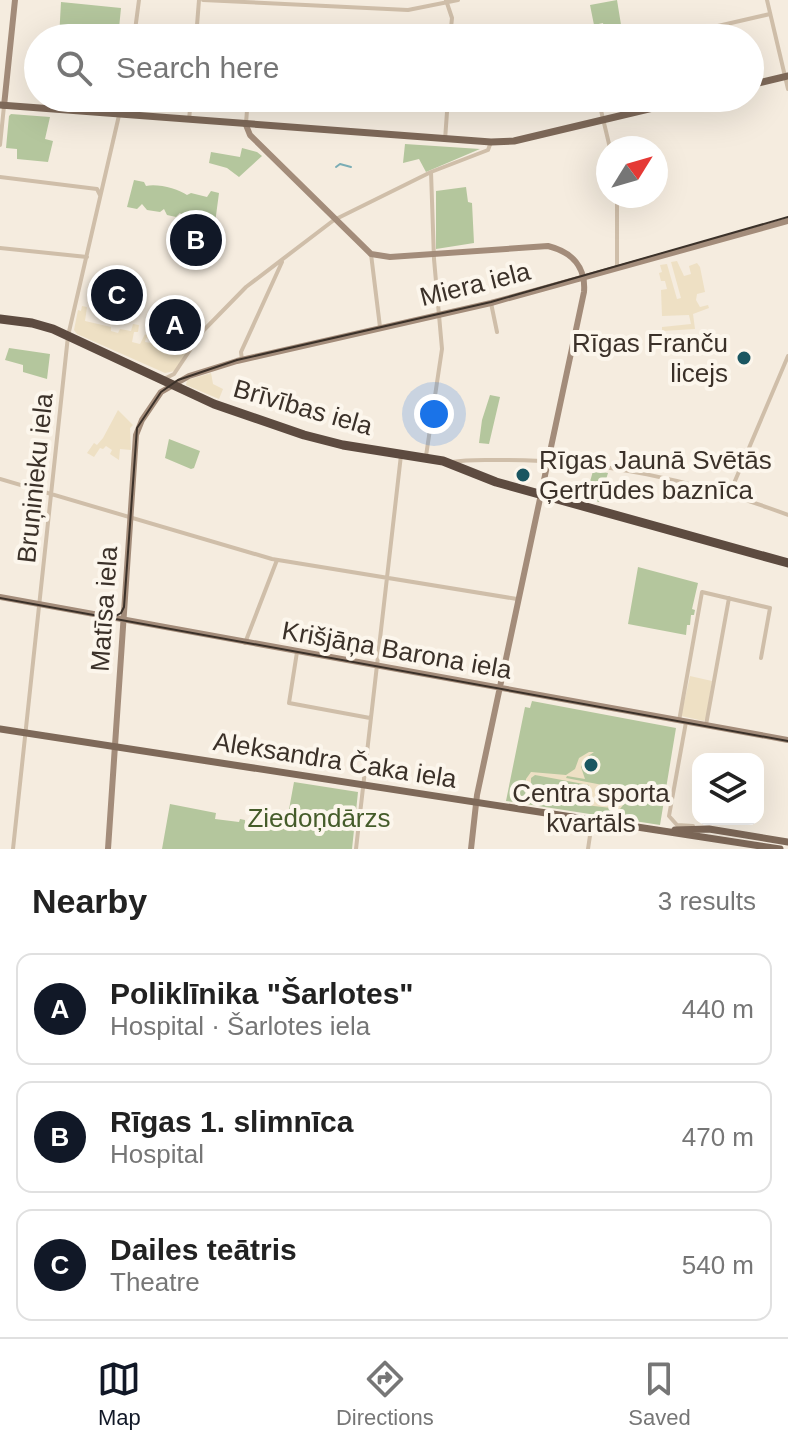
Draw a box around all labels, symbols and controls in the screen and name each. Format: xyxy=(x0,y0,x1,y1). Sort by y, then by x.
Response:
search box xyxy=(24,24,764,112)
icon: search xyxy=(52,46,96,90)
text: Search here xyxy=(116,51,279,84)
north arrow xyxy=(596,136,668,208)
pin: B xyxy=(170,210,222,270)
street label: Miera iela xyxy=(417,256,534,312)
pin: C xyxy=(91,265,143,325)
pin: A xyxy=(149,295,201,355)
place label: Rīgas Franču licejs xyxy=(572,328,728,388)
marker: Rīgas Franču licejs xyxy=(735,349,753,367)
street label: Brīvības iela xyxy=(230,373,376,441)
street label: Bruņinieku iela xyxy=(11,391,59,564)
your location xyxy=(414,394,454,434)
place label: Rīgas Jaunā Svētās Ģertrūdes baznīca xyxy=(539,445,772,505)
marker: Rīgas Jaunā Svētās Ģertrūdes baznīca xyxy=(514,466,532,484)
street label: Matīsa iela xyxy=(85,545,123,673)
street label: Krišjāņa Barona iela xyxy=(280,615,515,685)
street label: Aleksandra Čaka iela xyxy=(211,726,459,794)
map controls xyxy=(692,753,764,825)
button: layers xyxy=(692,753,764,825)
marker: Centra sporta kvartāls xyxy=(582,756,600,774)
place label: Centra sporta kvartāls xyxy=(512,778,670,838)
park label: Ziedoņdārzs xyxy=(247,803,391,833)
text: Nearby xyxy=(32,882,147,920)
text: 3 results xyxy=(658,886,756,916)
text: Poliklīnika "Šarlotes" xyxy=(110,977,414,1010)
text: A xyxy=(51,994,69,1024)
text: 440 m xyxy=(682,994,754,1024)
text: Hospital · Šarlotes iela xyxy=(110,1011,370,1041)
text: Rīgas 1. slimnīca xyxy=(110,1105,353,1138)
text: B xyxy=(51,1122,69,1152)
text: 470 m xyxy=(682,1122,754,1152)
text: Hospital xyxy=(110,1139,204,1169)
text: Dailes teātris xyxy=(110,1233,297,1266)
text: C xyxy=(51,1250,69,1280)
text: 540 m xyxy=(682,1250,754,1280)
text: Theatre xyxy=(110,1267,200,1297)
tab: Map xyxy=(97,1357,141,1431)
tab: Directions xyxy=(336,1357,434,1431)
tab: Saved xyxy=(628,1357,691,1431)

